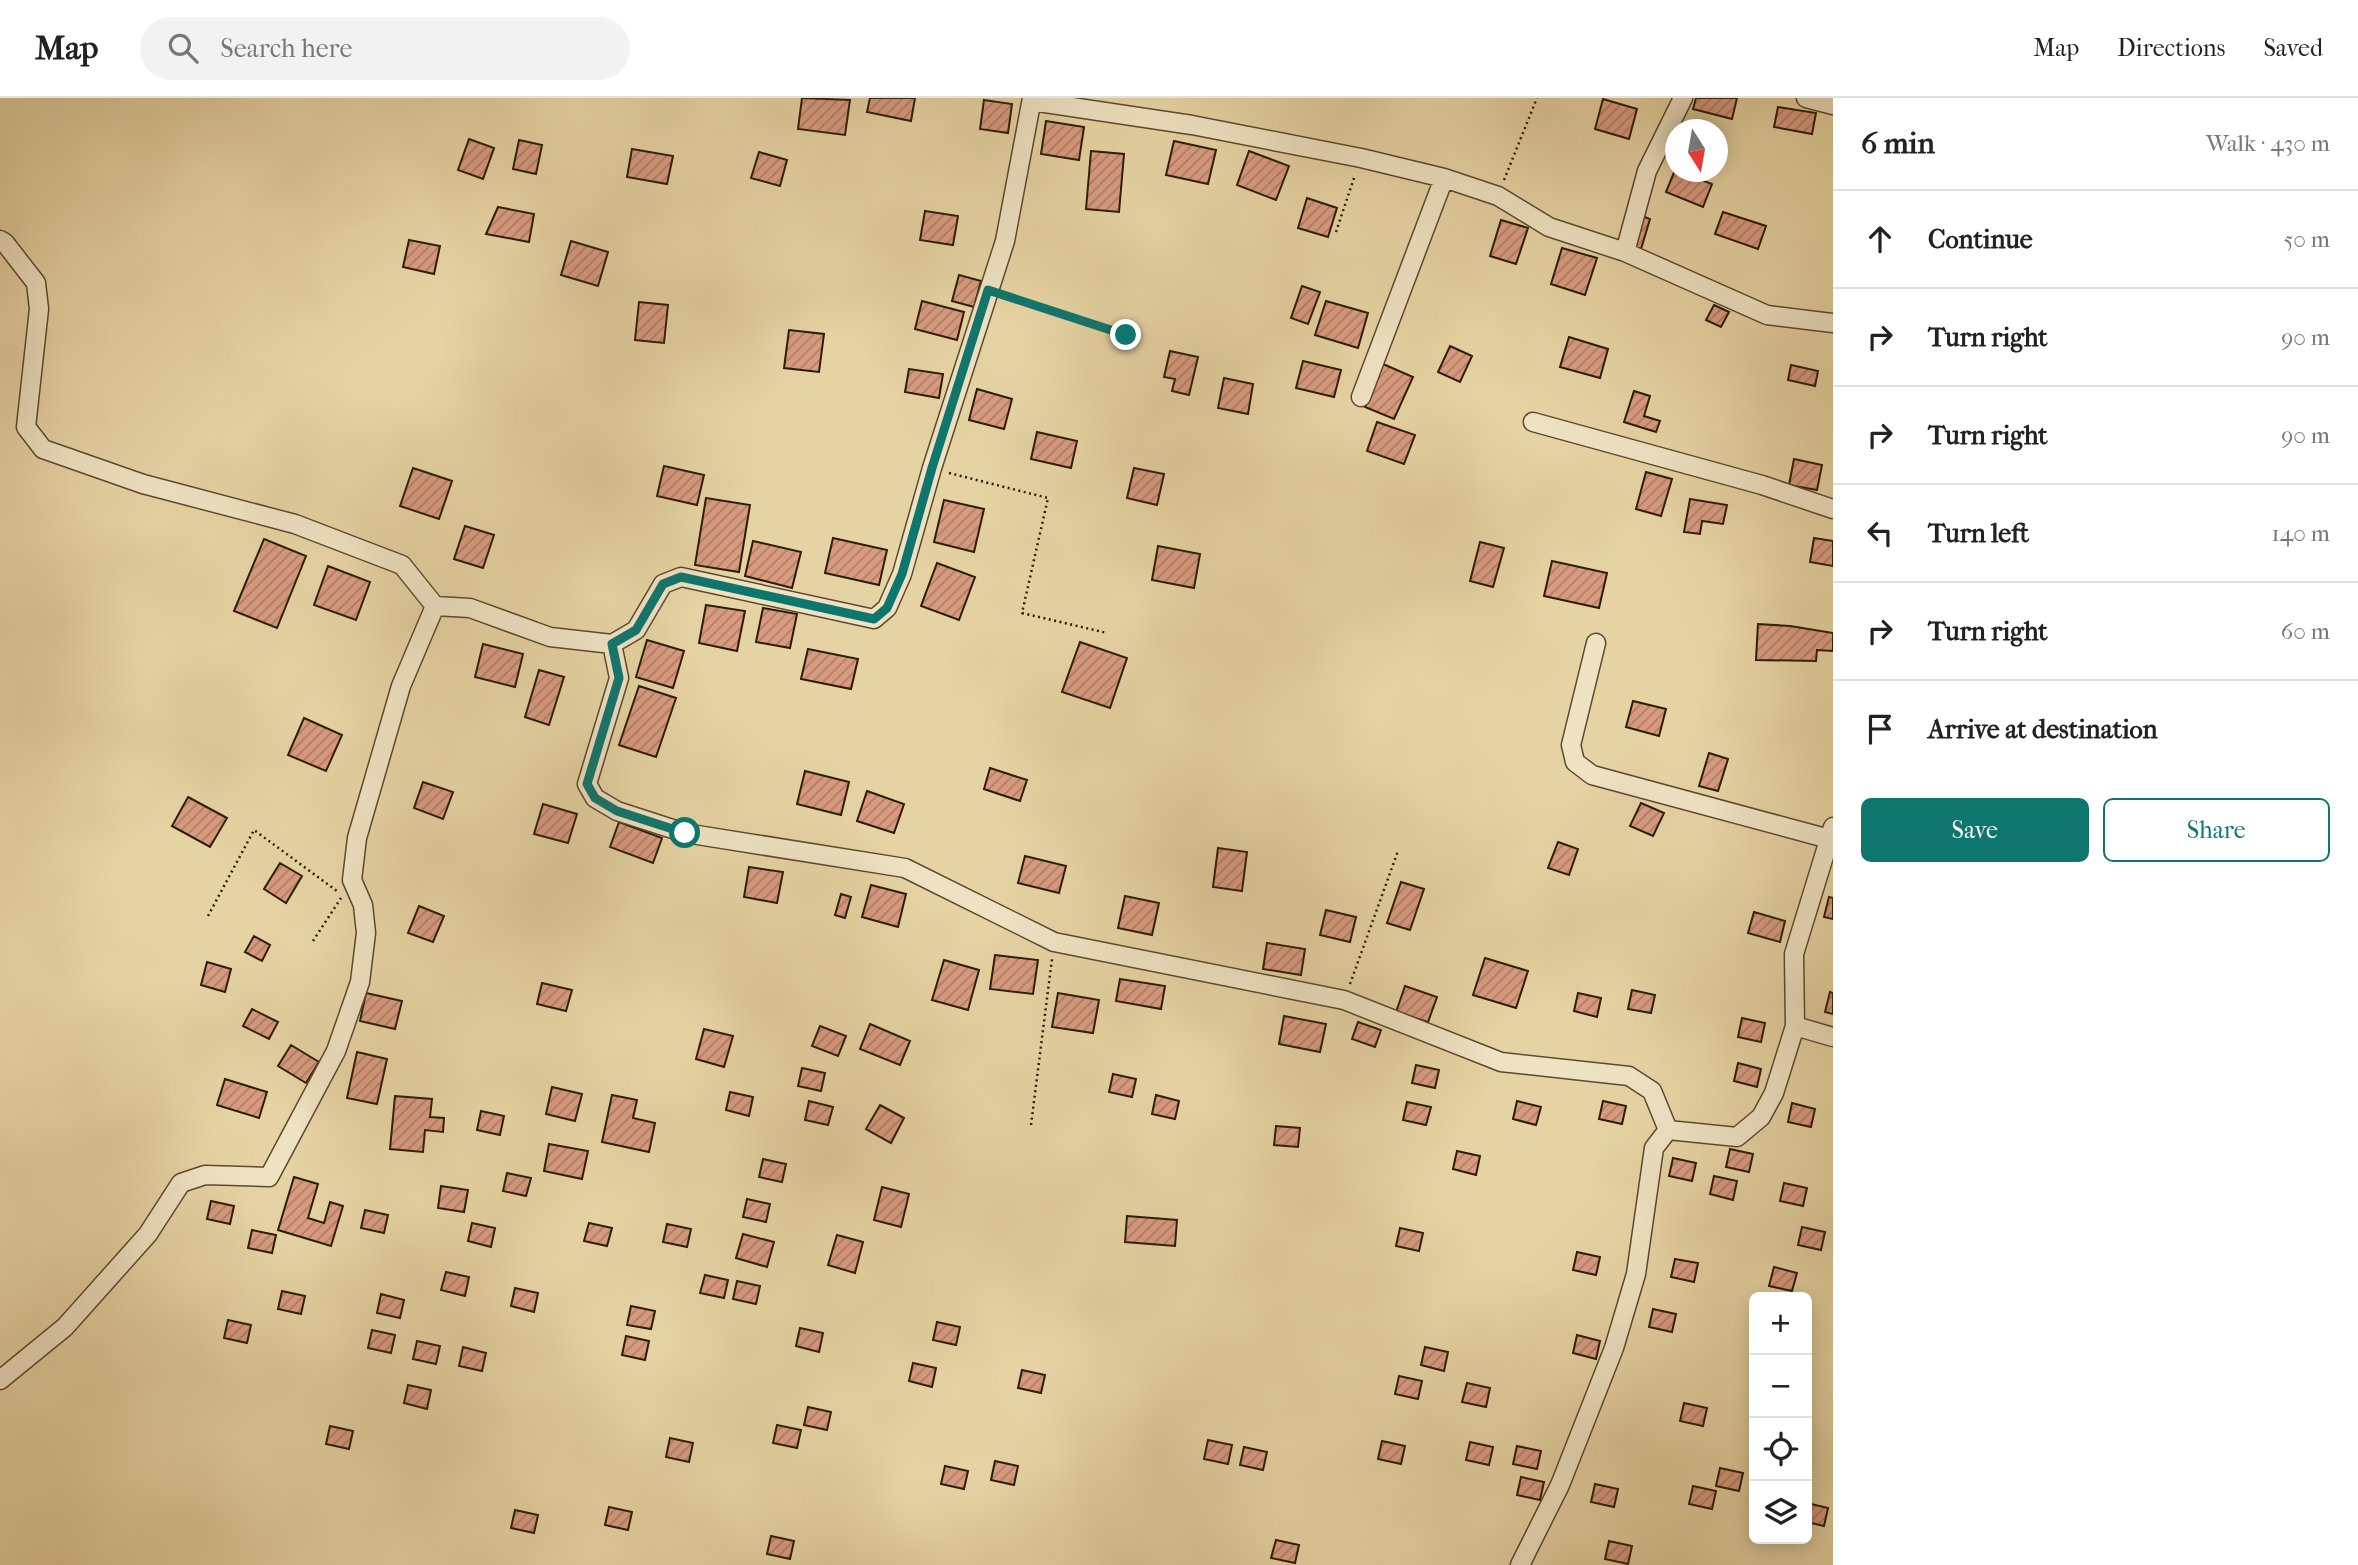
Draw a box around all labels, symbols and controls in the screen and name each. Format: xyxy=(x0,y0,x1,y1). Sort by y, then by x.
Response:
search box xyxy=(140,17,630,80)
text: Map xyxy=(35,29,98,68)
icon: search xyxy=(164,29,202,67)
text: Search here xyxy=(220,33,352,64)
text: Map xyxy=(2033,34,2079,62)
text: Directions xyxy=(2117,34,2225,62)
text: Saved xyxy=(2263,34,2323,62)
north arrow xyxy=(1665,119,1728,182)
text: 6 min xyxy=(1861,126,1935,161)
text: Walk · 430 m xyxy=(2206,130,2330,157)
icon: ahead xyxy=(1861,220,1899,258)
text: Continue xyxy=(1928,224,2033,255)
text: 50 m xyxy=(2283,226,2330,253)
icon: right xyxy=(1861,318,1899,356)
route end xyxy=(1110,319,1141,350)
text: Turn right xyxy=(1928,322,2048,353)
text: 90 m xyxy=(2281,324,2330,351)
icon: right xyxy=(1861,416,1899,454)
text: Turn right xyxy=(1928,420,2048,451)
text: 90 m xyxy=(2281,422,2330,449)
icon: left xyxy=(1861,514,1899,552)
text: Turn left xyxy=(1928,518,2029,549)
text: 140 m xyxy=(2271,520,2330,547)
icon: right xyxy=(1861,612,1899,650)
text: Turn right xyxy=(1928,616,2048,647)
text: 60 m xyxy=(2281,618,2330,645)
icon: arrive xyxy=(1861,710,1899,748)
text: Arrive at destination xyxy=(1928,714,2158,745)
button: Save xyxy=(1861,798,2089,862)
button: Share xyxy=(2103,798,2330,862)
route start xyxy=(669,817,700,848)
map controls xyxy=(1749,1292,1812,1544)
button: + xyxy=(1749,1292,1812,1355)
button: − xyxy=(1749,1355,1812,1418)
button: locate xyxy=(1749,1418,1812,1481)
button: layers xyxy=(1749,1481,1812,1544)

